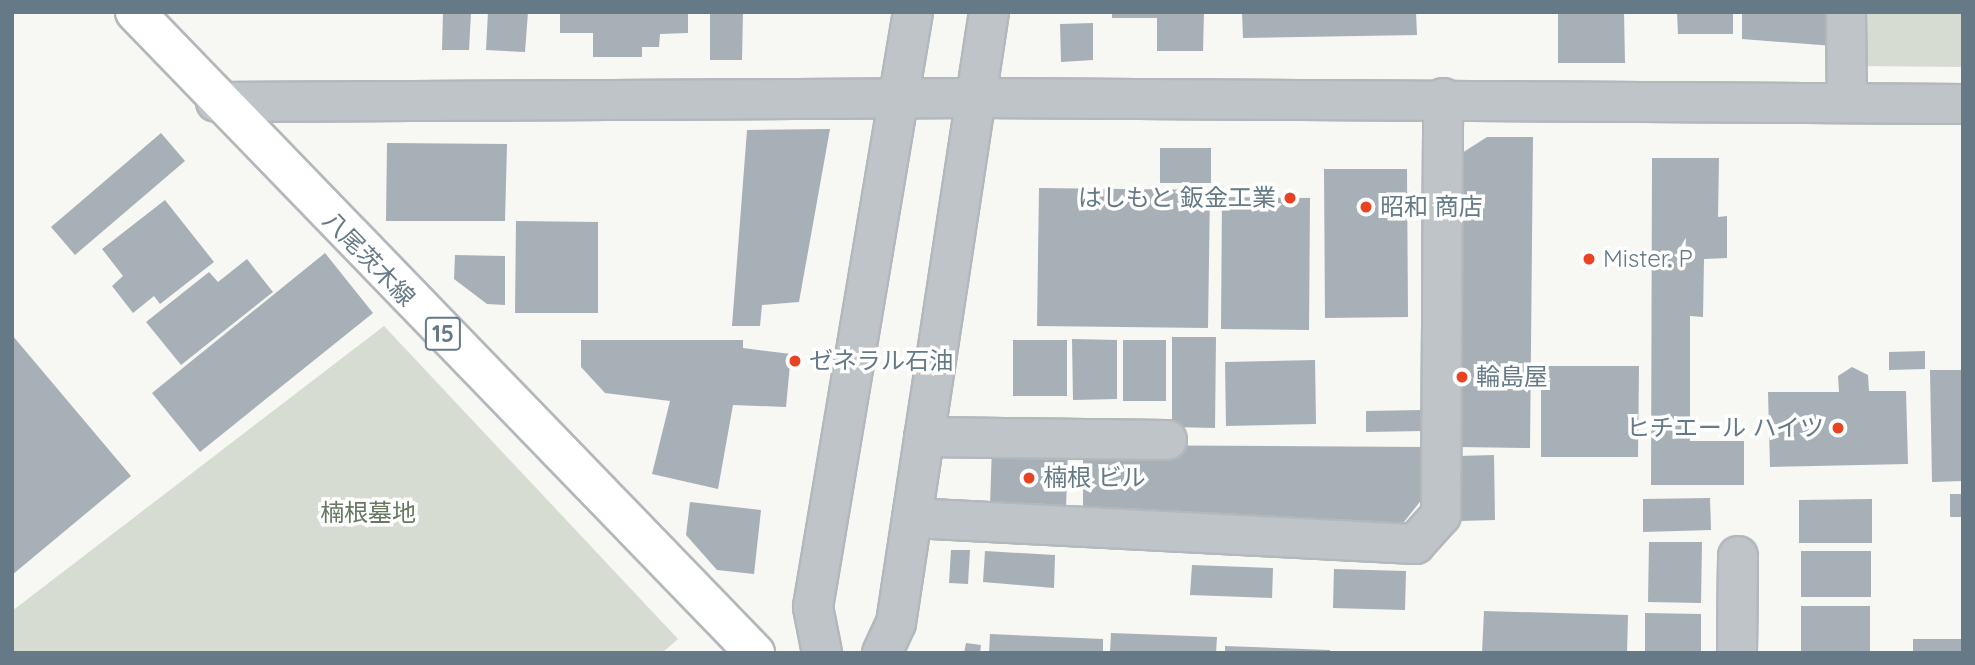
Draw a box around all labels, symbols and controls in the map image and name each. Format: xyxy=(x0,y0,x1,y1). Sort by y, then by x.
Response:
place label: はしもと 鈑金工業 xyxy=(1077,184,1276,212)
marker: はしもと 鈑金工業 xyxy=(1282,190,1298,206)
place label: 昭和 商店 xyxy=(1380,193,1483,221)
marker: 昭和 商店 xyxy=(1358,199,1374,215)
street label: 八尾茨木線 xyxy=(317,206,421,312)
place label: Mister. P xyxy=(1603,245,1693,273)
marker: Mister. P xyxy=(1581,251,1597,267)
road number: 15 xyxy=(424,314,462,354)
place label: ゼネラル石油 xyxy=(809,347,953,375)
marker: ゼネラル石油 xyxy=(787,353,803,369)
place label: 輪島屋 xyxy=(1476,363,1548,391)
marker: 輪島屋 xyxy=(1454,369,1470,385)
place label: ヒチエール ハイツ xyxy=(1625,414,1824,442)
marker: ヒチエール ハイツ xyxy=(1830,420,1846,436)
place label: 楠根 ビル xyxy=(1043,464,1146,492)
marker: 楠根 ビル xyxy=(1021,470,1037,486)
park label: 楠根墓地 xyxy=(320,499,416,527)

